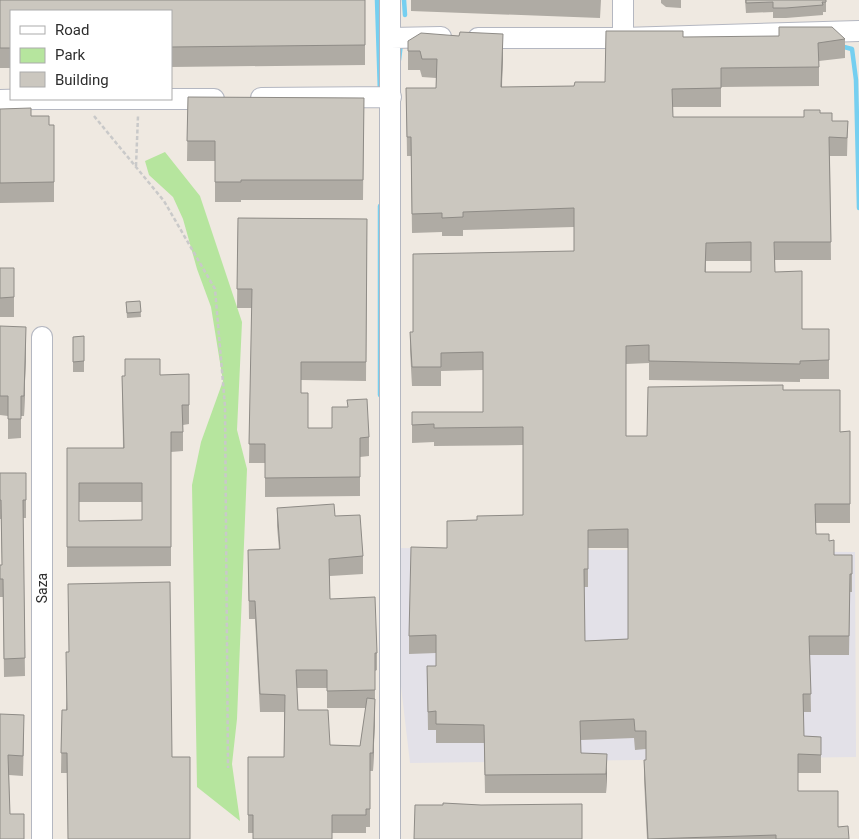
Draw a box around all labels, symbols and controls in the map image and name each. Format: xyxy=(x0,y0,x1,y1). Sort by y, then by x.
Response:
legend xyxy=(10,10,172,100)
text: Road xyxy=(55,21,89,39)
text: Park xyxy=(55,46,86,64)
text: Building xyxy=(55,71,109,89)
street label: Saza xyxy=(34,573,50,603)

